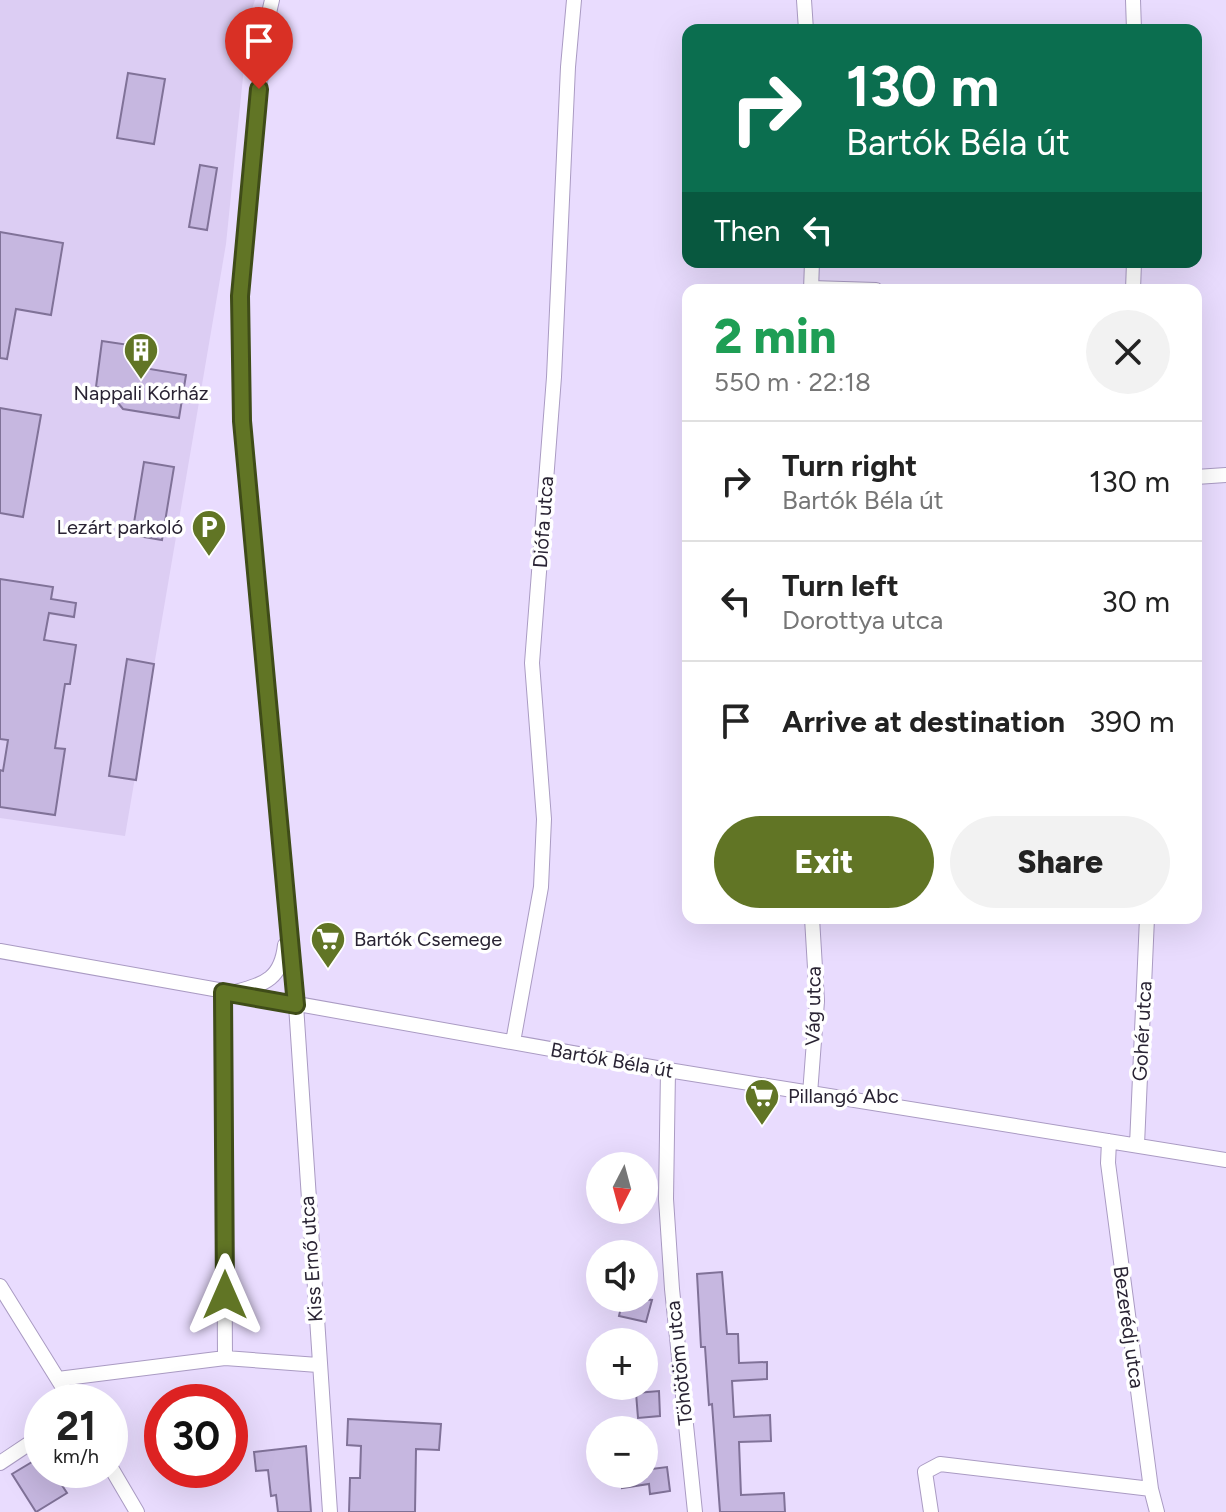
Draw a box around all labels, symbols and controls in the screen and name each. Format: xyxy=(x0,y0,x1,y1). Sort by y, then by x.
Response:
pin xyxy=(225,7,293,89)
icon: arrive xyxy=(237,19,281,63)
text: 130 m xyxy=(846,53,999,120)
icon: right xyxy=(714,56,818,160)
text: Bartók Béla út xyxy=(846,121,1070,164)
icon: left xyxy=(796,208,840,252)
text: Then xyxy=(714,212,780,249)
text: 2 min xyxy=(714,307,837,365)
button: close xyxy=(1086,310,1170,394)
building icon: Nappali Kórház xyxy=(122,331,160,381)
text: 550 m · 22:18 xyxy=(714,366,871,398)
place label: Nappali Kórház xyxy=(73,381,209,405)
text: Turn right xyxy=(782,447,917,484)
icon: right xyxy=(714,459,758,503)
text: 130 m xyxy=(1089,463,1170,500)
street label: Diófa utca xyxy=(528,475,558,569)
text: Bartók Béla út xyxy=(782,484,944,516)
parking icon: Lezárt parkoló xyxy=(190,508,228,558)
place label: Lezárt parkoló xyxy=(57,515,183,539)
text: Turn left xyxy=(782,567,899,604)
icon: left xyxy=(714,579,758,623)
text: 30 m xyxy=(1102,583,1170,620)
text: Dorottya utca xyxy=(782,604,943,636)
icon: arrive xyxy=(714,699,758,743)
text: Arrive at destination xyxy=(782,703,1065,740)
text: 390 m xyxy=(1089,703,1174,740)
button: Exit xyxy=(714,816,934,908)
button: Share xyxy=(950,816,1170,908)
supermarket icon: Bartók Csemege xyxy=(309,920,347,970)
place label: Bartók Csemege xyxy=(354,927,502,951)
street label: Vág utca xyxy=(800,966,826,1046)
street label: Gohér utca xyxy=(1127,980,1157,1082)
street label: Bartók Béla út xyxy=(549,1037,675,1083)
supermarket icon: Pillangó Abc xyxy=(743,1077,781,1127)
place label: Pillangó Abc xyxy=(788,1084,899,1108)
north arrow xyxy=(586,1152,658,1224)
map controls xyxy=(586,1152,658,1488)
street label: Kiss Ernő utca xyxy=(295,1195,327,1323)
button: sound xyxy=(586,1240,658,1312)
position arrow xyxy=(183,1253,267,1337)
street label: Bezerédj utca xyxy=(1109,1264,1149,1390)
street label: Töhötöm utca xyxy=(661,1300,697,1426)
button: + xyxy=(586,1328,658,1400)
speed limit sign: 30 xyxy=(144,1384,248,1488)
text: 21 xyxy=(56,1402,96,1450)
button: − xyxy=(586,1416,658,1488)
text: km/h xyxy=(53,1444,99,1468)

